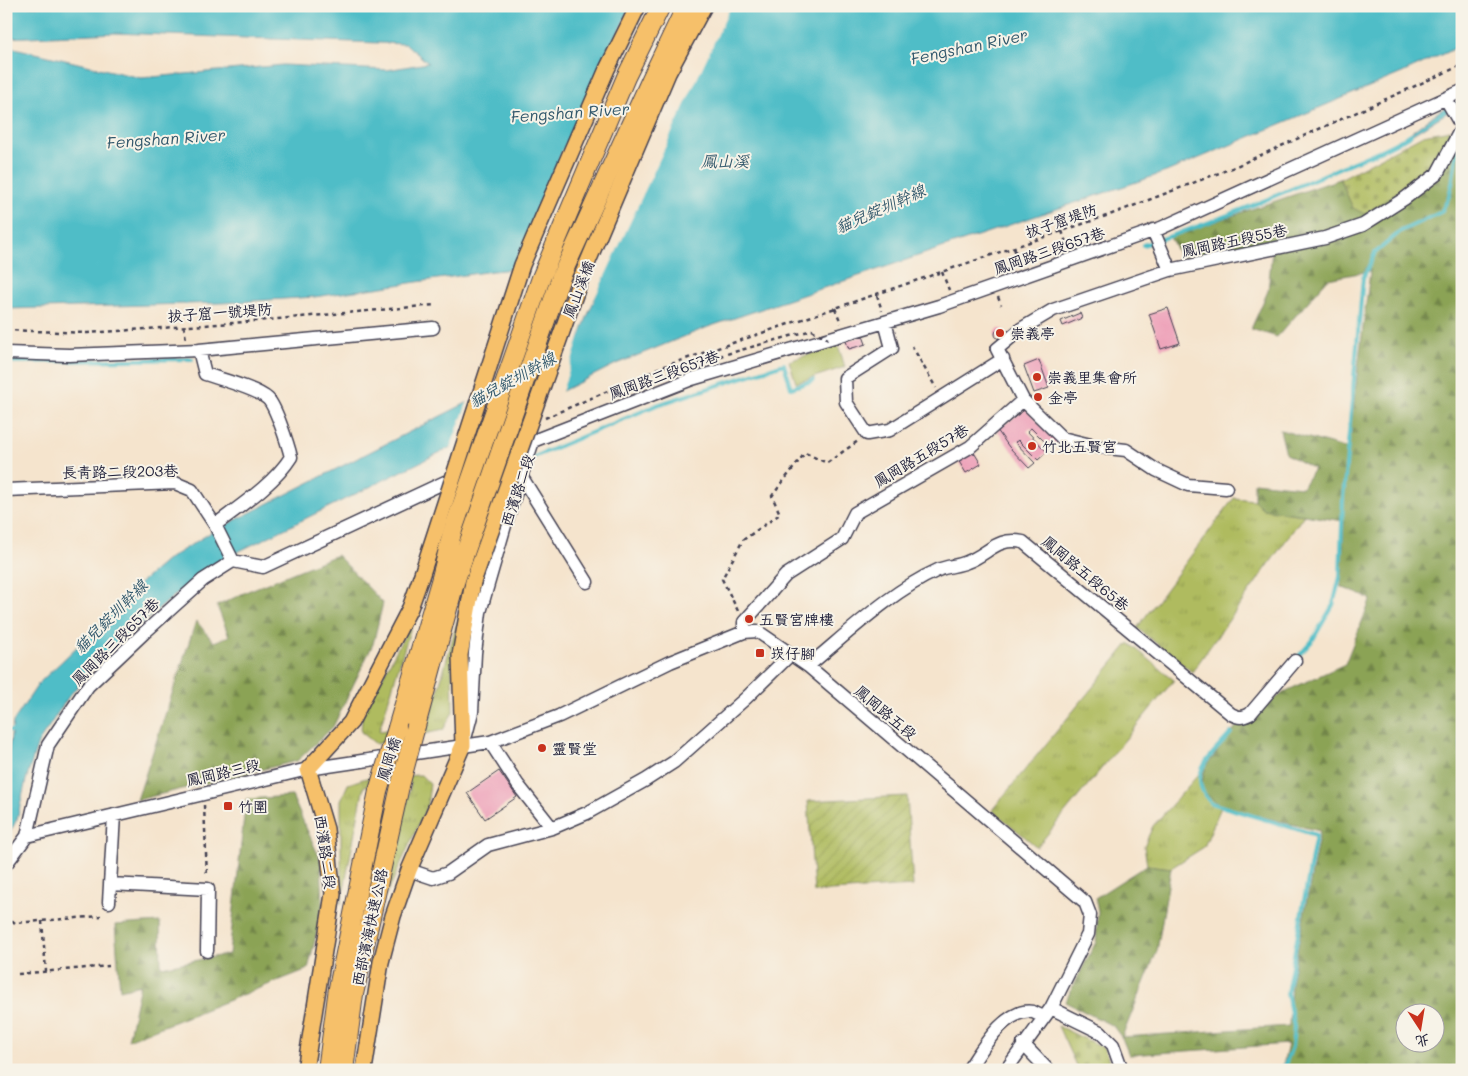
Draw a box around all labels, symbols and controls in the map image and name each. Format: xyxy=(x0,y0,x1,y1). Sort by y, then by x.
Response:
water label: Fengshan River xyxy=(908,23,1030,69)
water label: Fengshan River xyxy=(510,97,630,127)
water label: Fengshan River xyxy=(106,123,226,153)
water label: 鳳山溪 xyxy=(700,150,750,171)
water label: 貓兒錠圳幹線 xyxy=(832,178,929,237)
street label: 拔子窟堤防 xyxy=(1022,198,1100,242)
street label: 鳳岡路五段55巷 xyxy=(1179,219,1289,261)
street label: 鳳岡路三段657巷 xyxy=(991,222,1107,278)
street label: 鳳山溪橋 xyxy=(558,257,598,321)
street label: 拔子窟一號堤防 xyxy=(167,298,273,326)
place label: 崇義亭 xyxy=(1010,323,1055,343)
marker: 崇義亭 xyxy=(994,327,1006,339)
street label: 鳳岡路三段657巷 xyxy=(606,345,722,403)
water label: 貓兒錠圳幹線 xyxy=(465,346,560,411)
place label: 崇義里集會所 xyxy=(1047,367,1137,387)
marker: 崇義里集會所 xyxy=(1031,371,1043,383)
place label: 金亭 xyxy=(1048,387,1078,407)
marker: 金亭 xyxy=(1032,391,1044,403)
street label: 鳳岡路五段57巷 xyxy=(870,419,972,491)
place label: 竹北五賢宮 xyxy=(1042,436,1117,456)
marker: 竹北五賢宮 xyxy=(1026,440,1038,452)
street label: 西濱路二段 xyxy=(496,451,538,529)
street label: 長青路二段203巷 xyxy=(62,460,178,482)
street label: 鳳岡路五段65巷 xyxy=(1038,531,1134,615)
water label: 貓兒錠圳幹線 xyxy=(69,574,152,657)
street label: 鳳岡路三段657巷 xyxy=(67,593,163,689)
place label: 五賢宮牌樓 xyxy=(759,609,834,629)
marker: 五賢宮牌樓 xyxy=(743,613,755,625)
place label: 崁仔腳 xyxy=(770,643,815,663)
marker: 崁仔腳 xyxy=(754,647,766,659)
street label: 鳳岡路五段 xyxy=(851,680,921,744)
street label: 鳳岡橋 xyxy=(372,735,404,783)
place label: 靈賢堂 xyxy=(552,738,597,758)
marker: 靈賢堂 xyxy=(536,742,548,754)
street label: 鳳岡路三段 xyxy=(184,754,262,790)
place label: 竹圍 xyxy=(238,796,268,816)
marker: 竹圍 xyxy=(222,800,234,812)
street label: 西濱路二段 xyxy=(311,813,341,891)
street label: 西部濱海快速公路 xyxy=(347,866,391,988)
north arrow xyxy=(1396,1004,1446,1054)
text: 北 xyxy=(1414,1030,1432,1052)

